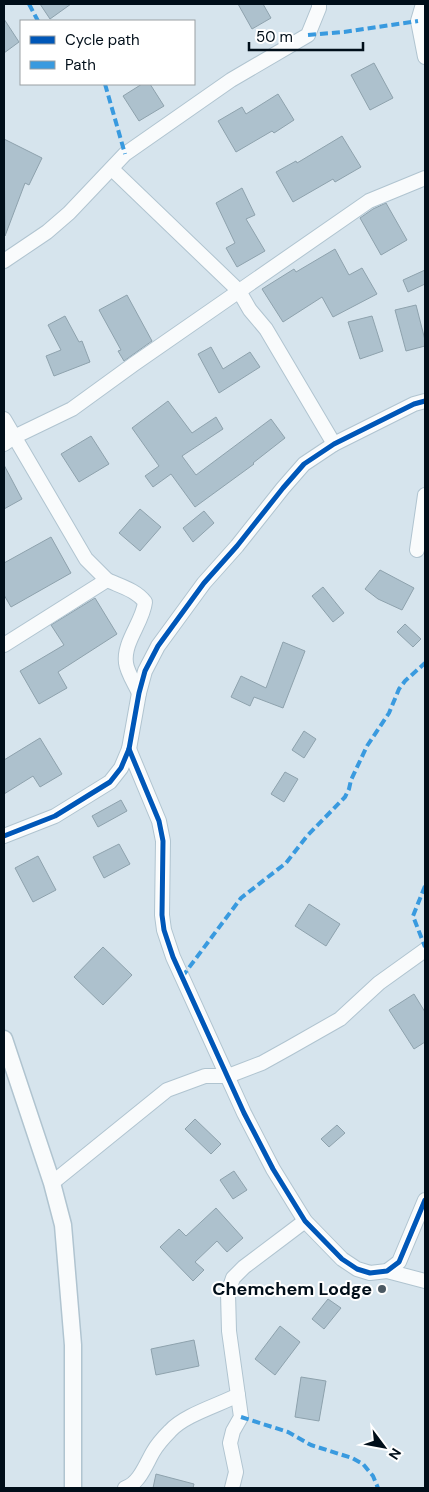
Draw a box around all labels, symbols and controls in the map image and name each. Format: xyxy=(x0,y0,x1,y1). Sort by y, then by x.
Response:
legend xyxy=(20,20,195,85)
scale bar xyxy=(249,20,363,52)
text: 50 m xyxy=(256,27,293,47)
text: Cycle path xyxy=(65,30,140,50)
text: Path xyxy=(65,55,96,75)
place label: Chemchem Lodge xyxy=(212,1277,372,1301)
marker: Chemchem Lodge xyxy=(376,1283,388,1295)
north arrow xyxy=(359,1422,409,1472)
text: N xyxy=(385,1445,405,1463)

